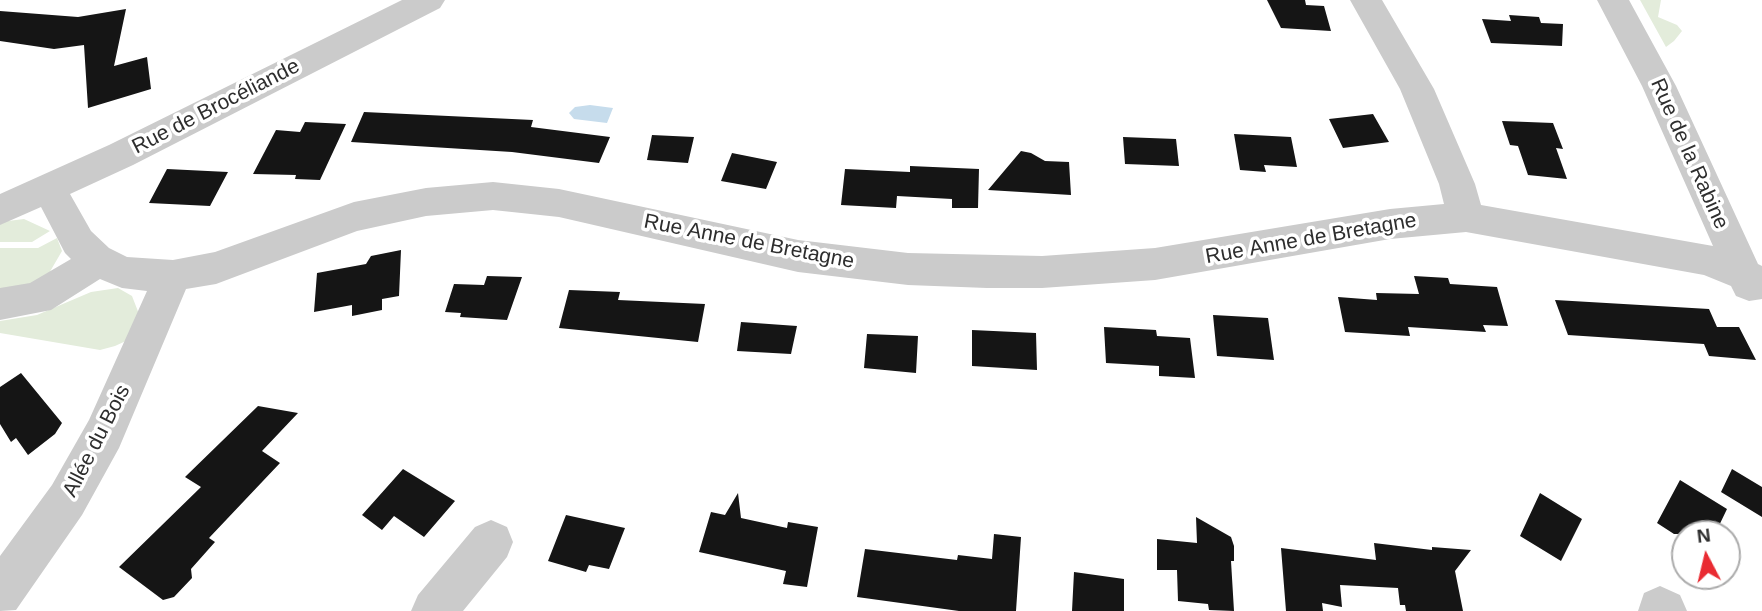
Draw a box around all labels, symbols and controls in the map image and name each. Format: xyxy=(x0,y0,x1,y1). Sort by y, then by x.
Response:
street label: Rue de Brocéliande xyxy=(128,54,304,160)
street label: Rue de la Rabine xyxy=(1644,75,1734,233)
street label: Rue Anne de Bretagne xyxy=(1204,208,1418,270)
street label: Rue Anne de Bretagne xyxy=(642,209,856,275)
street label: Allée du Bois xyxy=(58,381,136,501)
north arrow xyxy=(1671,520,1741,590)
text: N xyxy=(1696,524,1712,547)

